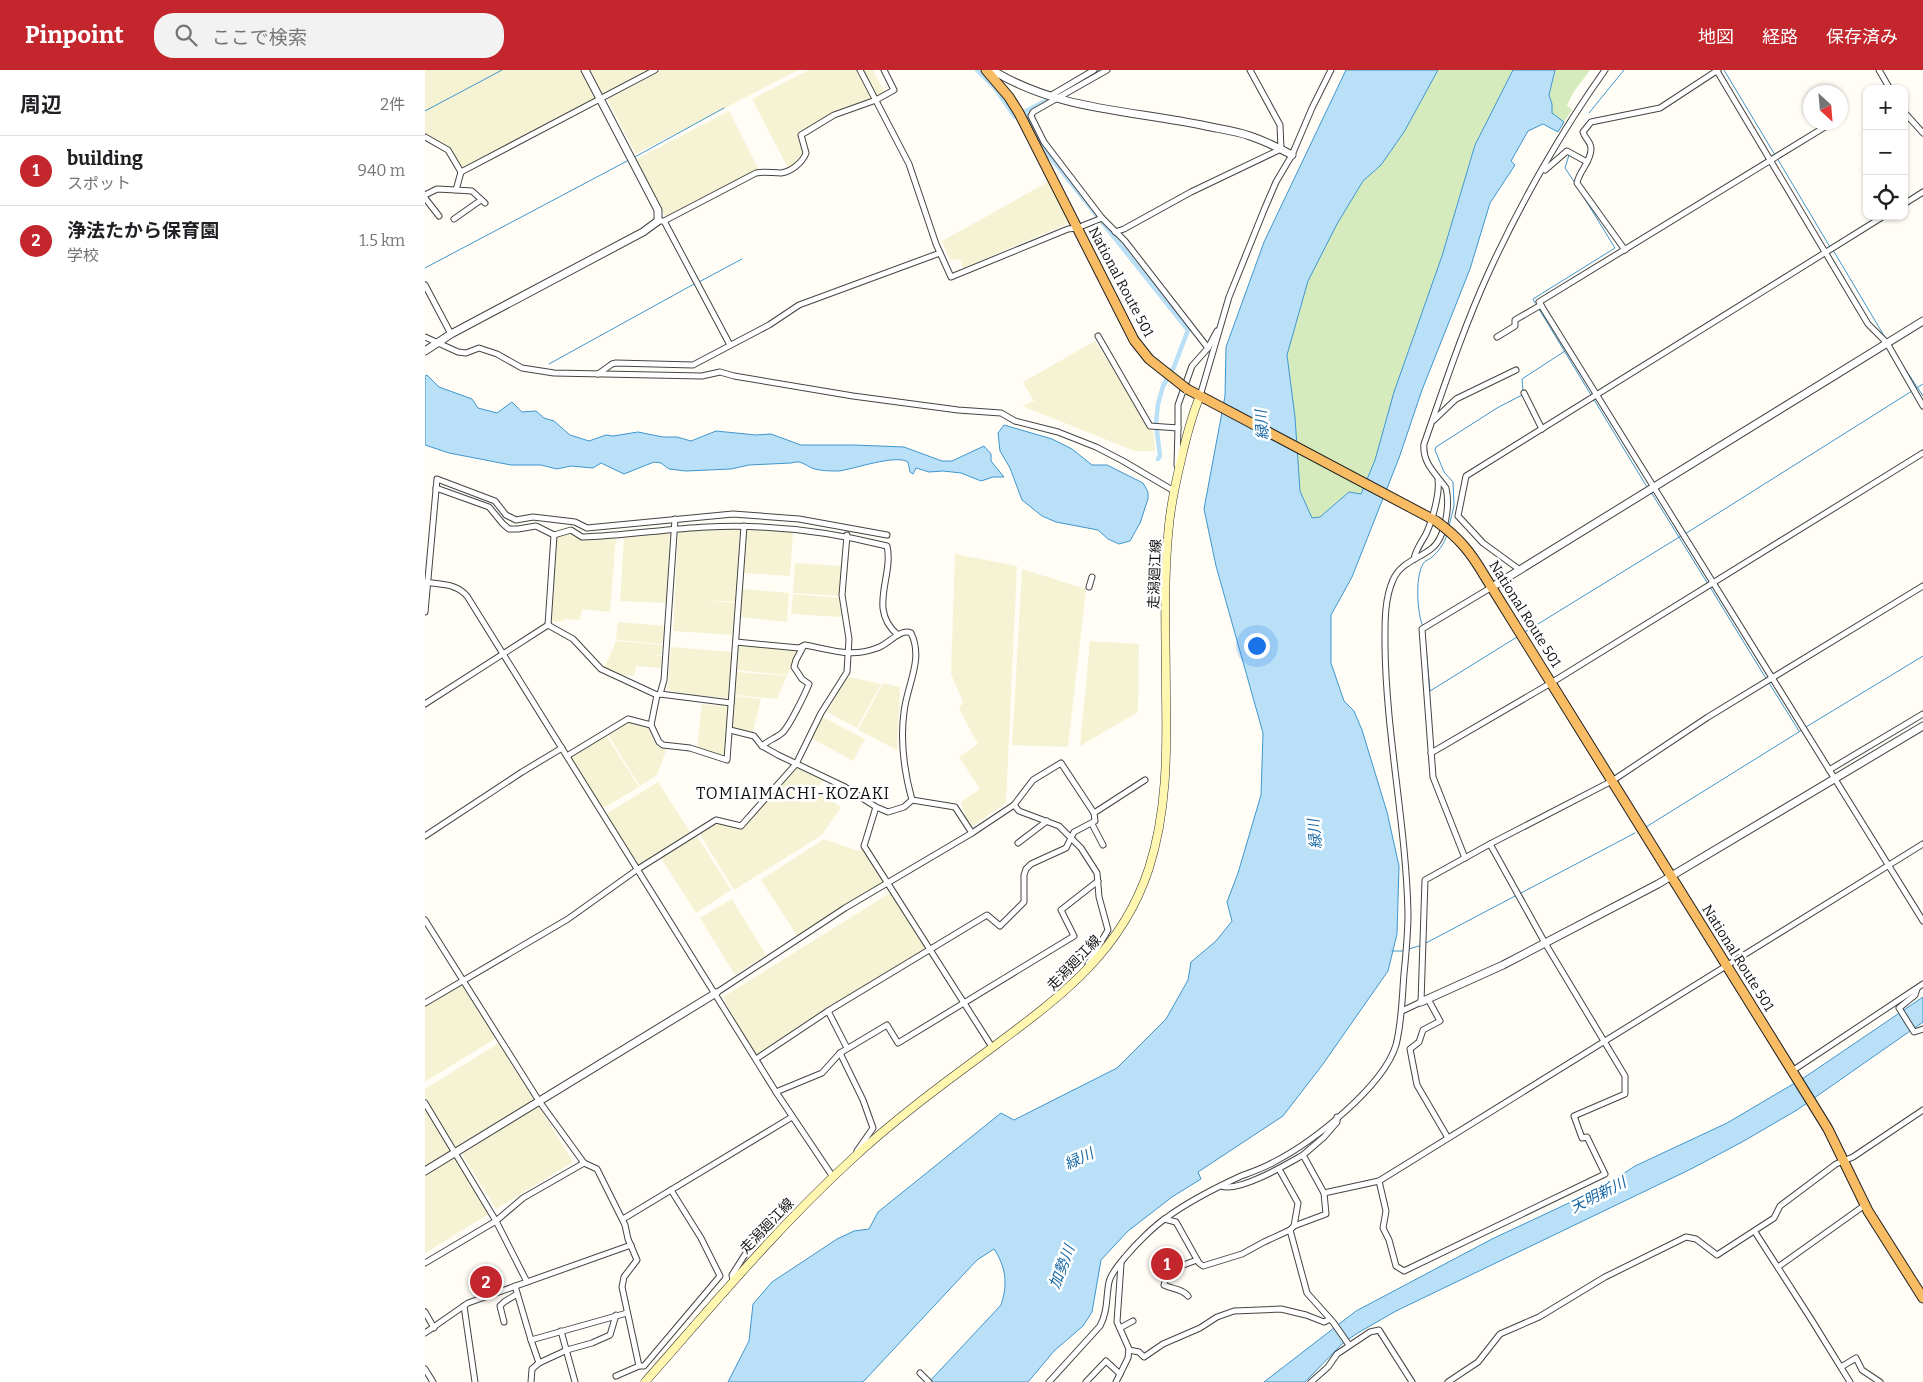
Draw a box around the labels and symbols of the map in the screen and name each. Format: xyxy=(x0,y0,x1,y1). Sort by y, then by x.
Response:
north arrow xyxy=(1803,85,1848,130)
street label: National Route 501 xyxy=(1085,224,1157,340)
water label: 緑川 xyxy=(1252,407,1272,441)
street label: 走潟廻江線 xyxy=(1145,539,1165,609)
street label: National Route 501 xyxy=(1485,558,1565,671)
your location xyxy=(1244,633,1270,659)
district label: TOMIAIMACHI-KOZAKI xyxy=(696,784,890,803)
water label: 緑川 xyxy=(1304,816,1326,850)
street label: National Route 501 xyxy=(1698,902,1778,1015)
street label: 走潟廻江線 xyxy=(1044,932,1104,994)
water label: 緑川 xyxy=(1062,1144,1098,1173)
water label: 天明新川 xyxy=(1567,1172,1631,1217)
street label: 走潟廻江線 xyxy=(737,1195,797,1257)
water label: 加勢川 xyxy=(1046,1241,1079,1291)
pin: 1 xyxy=(1151,1245,1183,1283)
pin: 2 xyxy=(470,1263,502,1301)

